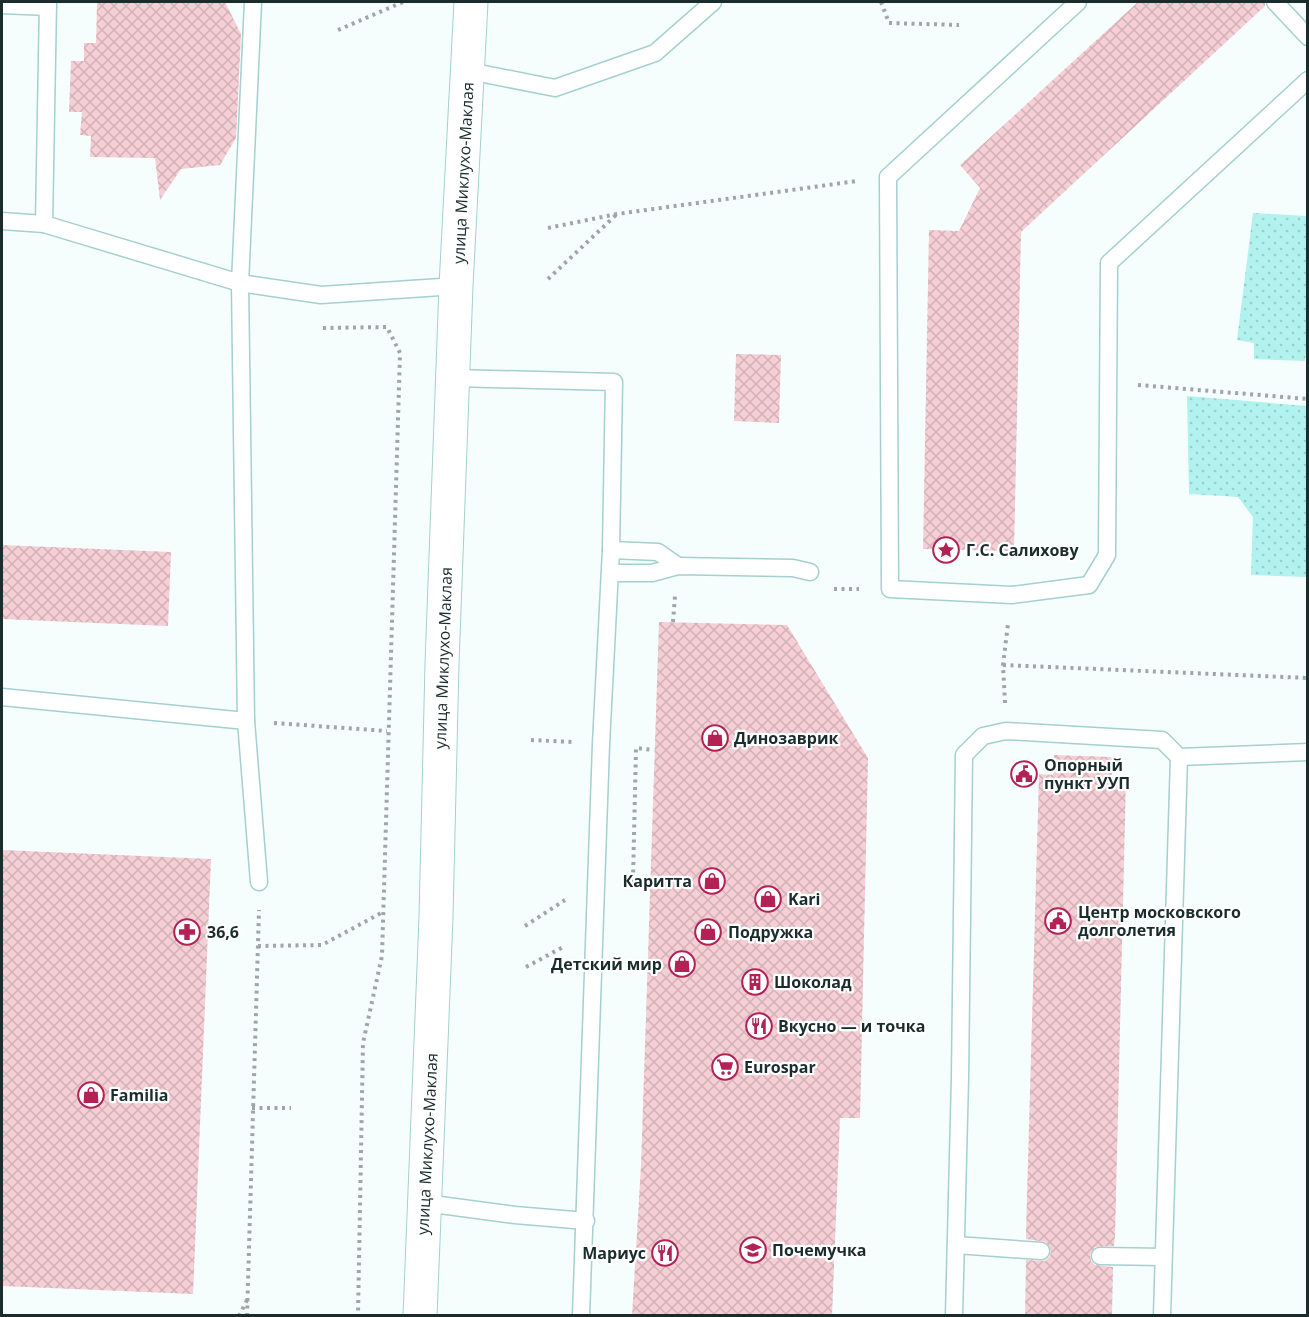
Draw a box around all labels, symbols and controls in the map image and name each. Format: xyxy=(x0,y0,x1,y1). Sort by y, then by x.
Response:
street label: улица Миклухо-Маклая xyxy=(447,82,479,264)
place icon: Г.С. Салихову xyxy=(931,535,961,565)
place label: Г.С. Салихову xyxy=(966,539,1079,561)
street label: улица Миклухо-Маклая xyxy=(429,567,457,749)
shop icon: Динозаврик xyxy=(700,723,730,753)
place label: Динозаврик xyxy=(734,727,839,749)
place label: Опорный пункт УУП xyxy=(1044,754,1130,794)
public building icon: Опорный пункт УУП xyxy=(1009,759,1039,789)
shop icon: Каритта xyxy=(697,866,727,896)
place label: Каритта xyxy=(623,870,692,892)
shop icon: Kari xyxy=(753,884,783,914)
place label: Kari xyxy=(788,888,820,910)
place label: Центр московского долголетия xyxy=(1078,901,1241,941)
public building icon: Центр московского долголетия xyxy=(1043,906,1073,936)
pharmacy icon: 36,6 xyxy=(172,917,202,947)
shop icon: Подружка xyxy=(693,917,723,947)
place label: 36,6 xyxy=(207,921,239,943)
place label: Подружка xyxy=(728,921,813,943)
shop icon: Детский мир xyxy=(667,949,697,979)
place label: Детский мир xyxy=(551,953,662,975)
building icon: Шоколад xyxy=(740,967,770,997)
place label: Шоколад xyxy=(774,971,852,993)
restaurant icon: Вкусно — и точка xyxy=(744,1011,774,1041)
place label: Вкусно — и точка xyxy=(778,1015,925,1037)
supermarket icon: Eurospar xyxy=(710,1052,740,1082)
street label: улица Миклухо-Маклая xyxy=(411,1053,443,1235)
place label: Eurospar xyxy=(744,1056,816,1078)
shop icon: Familia xyxy=(76,1080,106,1110)
place label: Familia xyxy=(110,1084,168,1106)
school or university icon: Почемучка xyxy=(738,1235,768,1265)
restaurant icon: Мариус xyxy=(650,1238,680,1268)
place label: Почемучка xyxy=(772,1239,866,1261)
place label: Мариус xyxy=(582,1242,646,1264)

